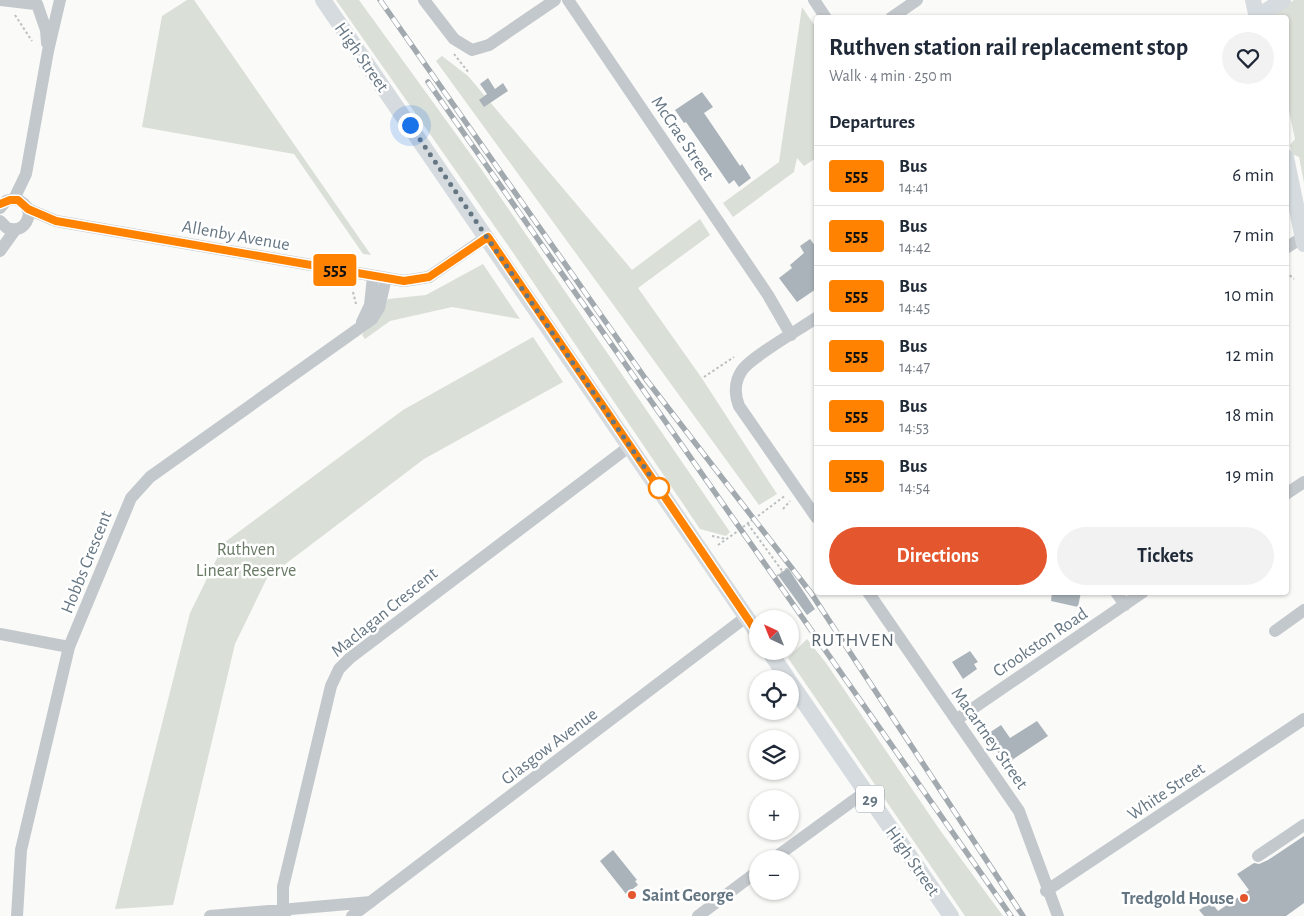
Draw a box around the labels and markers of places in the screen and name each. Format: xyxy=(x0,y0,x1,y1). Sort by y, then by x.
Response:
unlabelled marker xyxy=(648,477,670,499)
place label: Saint George xyxy=(642,887,734,905)
marker: Saint George xyxy=(626,889,638,901)
place label: Tredgold House xyxy=(1121,890,1234,908)
marker: Tredgold House xyxy=(1238,892,1250,904)

